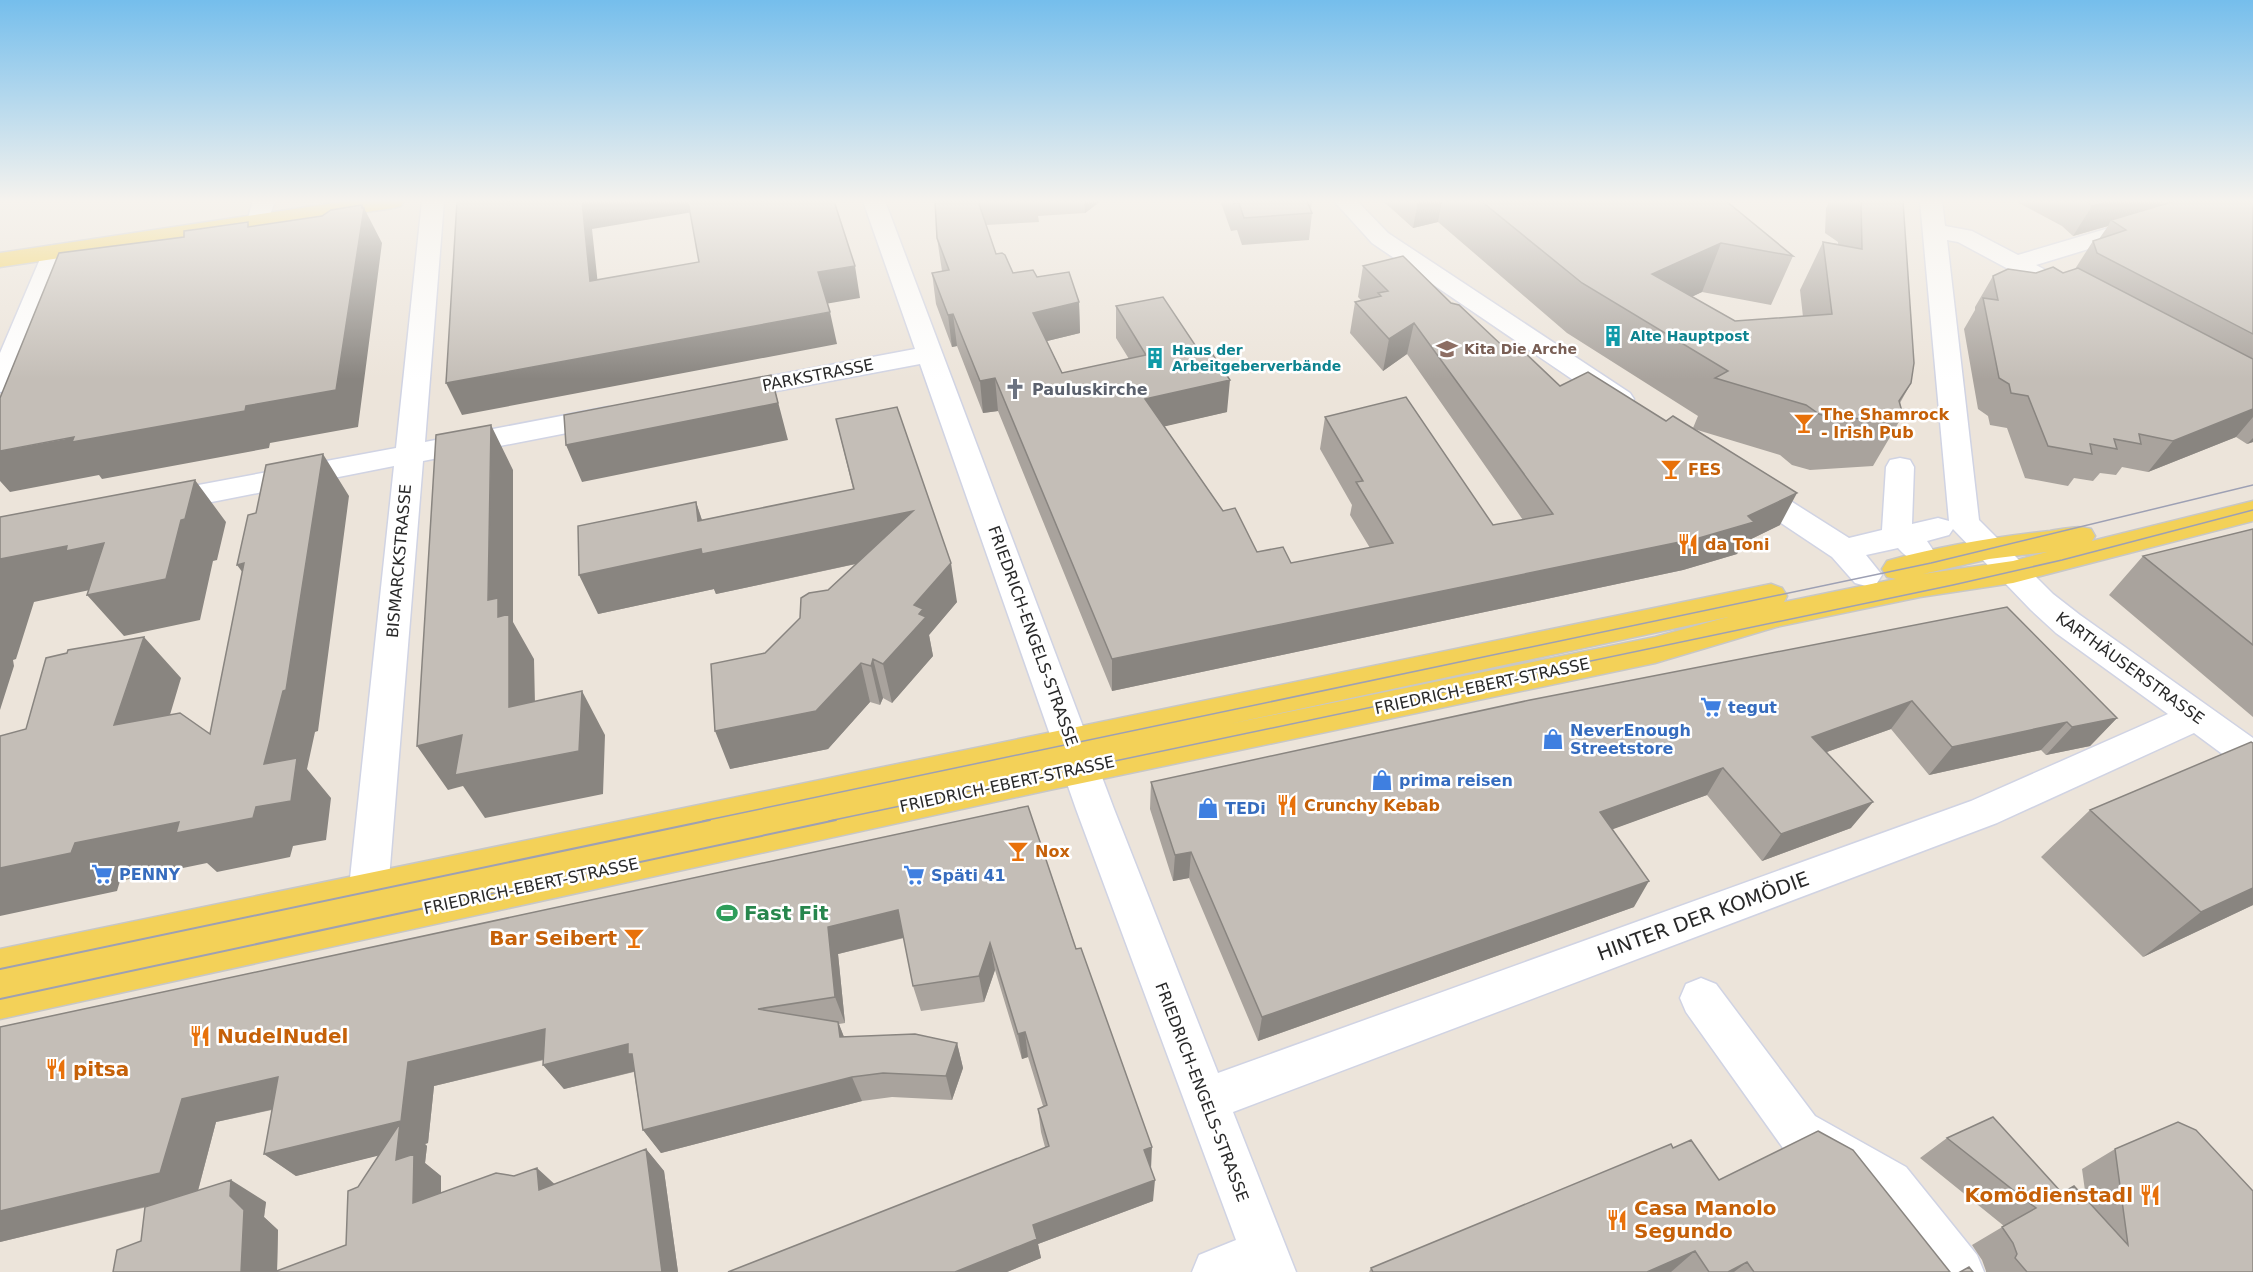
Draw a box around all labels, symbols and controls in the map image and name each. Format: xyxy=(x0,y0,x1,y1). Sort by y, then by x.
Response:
building icon: Alte Hauptpost xyxy=(1601,324,1625,348)
place label: Alte Hauptpost xyxy=(1630,328,1750,344)
school or university icon: Kita Die Arche xyxy=(1435,337,1459,361)
place label: Kita Die Arche xyxy=(1464,341,1577,357)
place label: Haus der Arbeitgeberverbände xyxy=(1172,342,1341,374)
building icon: Haus der Arbeitgeberverbände xyxy=(1143,346,1167,370)
street label: PARKSTRASSE xyxy=(761,355,875,395)
church icon: Pauluskirche xyxy=(1003,377,1027,401)
place label: Pauluskirche xyxy=(1032,380,1148,399)
place label: The Shamrock - Irish Pub xyxy=(1821,405,1949,442)
bar icon: The Shamrock - Irish Pub xyxy=(1792,411,1816,435)
bar icon: FES xyxy=(1659,457,1683,481)
place label: FES xyxy=(1688,460,1721,479)
street label: BISMARCKSTRASSE xyxy=(383,483,415,639)
street label: FRIEDRICH-ENGELS-STRASSE xyxy=(984,523,1082,749)
restaurant icon: da Toni xyxy=(1676,532,1700,556)
place label: da Toni xyxy=(1705,535,1769,554)
street label: KARTHÄUSERSTRASSE xyxy=(2052,608,2208,728)
street label: FRIEDRICH-EBERT-STRASSE xyxy=(1373,654,1591,718)
supermarket icon: tegut xyxy=(1699,695,1723,719)
place label: tegut xyxy=(1728,698,1777,717)
place label: NeverEnough Streetstore xyxy=(1570,721,1691,758)
shop icon: NeverEnough Streetstore xyxy=(1541,727,1565,751)
street label: FRIEDRICH-EBERT-STRASSE xyxy=(898,752,1116,816)
shop icon: prima reisen xyxy=(1370,768,1394,792)
place label: prima reisen xyxy=(1399,771,1513,790)
restaurant icon: Crunchy Kebab xyxy=(1275,793,1299,817)
shop icon: TEDi xyxy=(1196,796,1220,820)
place label: Crunchy Kebab xyxy=(1304,796,1440,815)
place label: TEDi xyxy=(1225,799,1266,818)
bar icon: Nox xyxy=(1006,839,1030,863)
place label: Nox xyxy=(1035,842,1070,861)
street label: FRIEDRICH-EBERT-STRASSE xyxy=(422,854,640,918)
supermarket icon: PENNY xyxy=(90,862,114,886)
supermarket icon: Späti 41 xyxy=(902,863,926,887)
place label: PENNY xyxy=(119,865,180,884)
place label: Späti 41 xyxy=(931,866,1006,885)
street label: HINTER DER KOMÖDIE xyxy=(1594,866,1812,966)
sports icon: Fast Fit xyxy=(715,901,739,925)
place label: Fast Fit xyxy=(744,901,829,925)
place label: Bar Seibert xyxy=(489,926,617,950)
bar icon: Bar Seibert xyxy=(622,926,646,950)
street label: FRIEDRICH-ENGELS-STRASSE xyxy=(1151,980,1253,1204)
restaurant icon: NudelNudel xyxy=(188,1024,212,1048)
place label: NudelNudel xyxy=(217,1024,348,1048)
restaurant icon: pitsa xyxy=(44,1057,68,1081)
place label: pitsa xyxy=(73,1057,129,1081)
place label: Komödienstadl xyxy=(1964,1183,2133,1207)
restaurant icon: Komödienstadl xyxy=(2138,1183,2162,1207)
place label: Casa Manolo Segundo xyxy=(1634,1196,1777,1243)
restaurant icon: Casa Manolo Segundo xyxy=(1605,1208,1629,1232)

